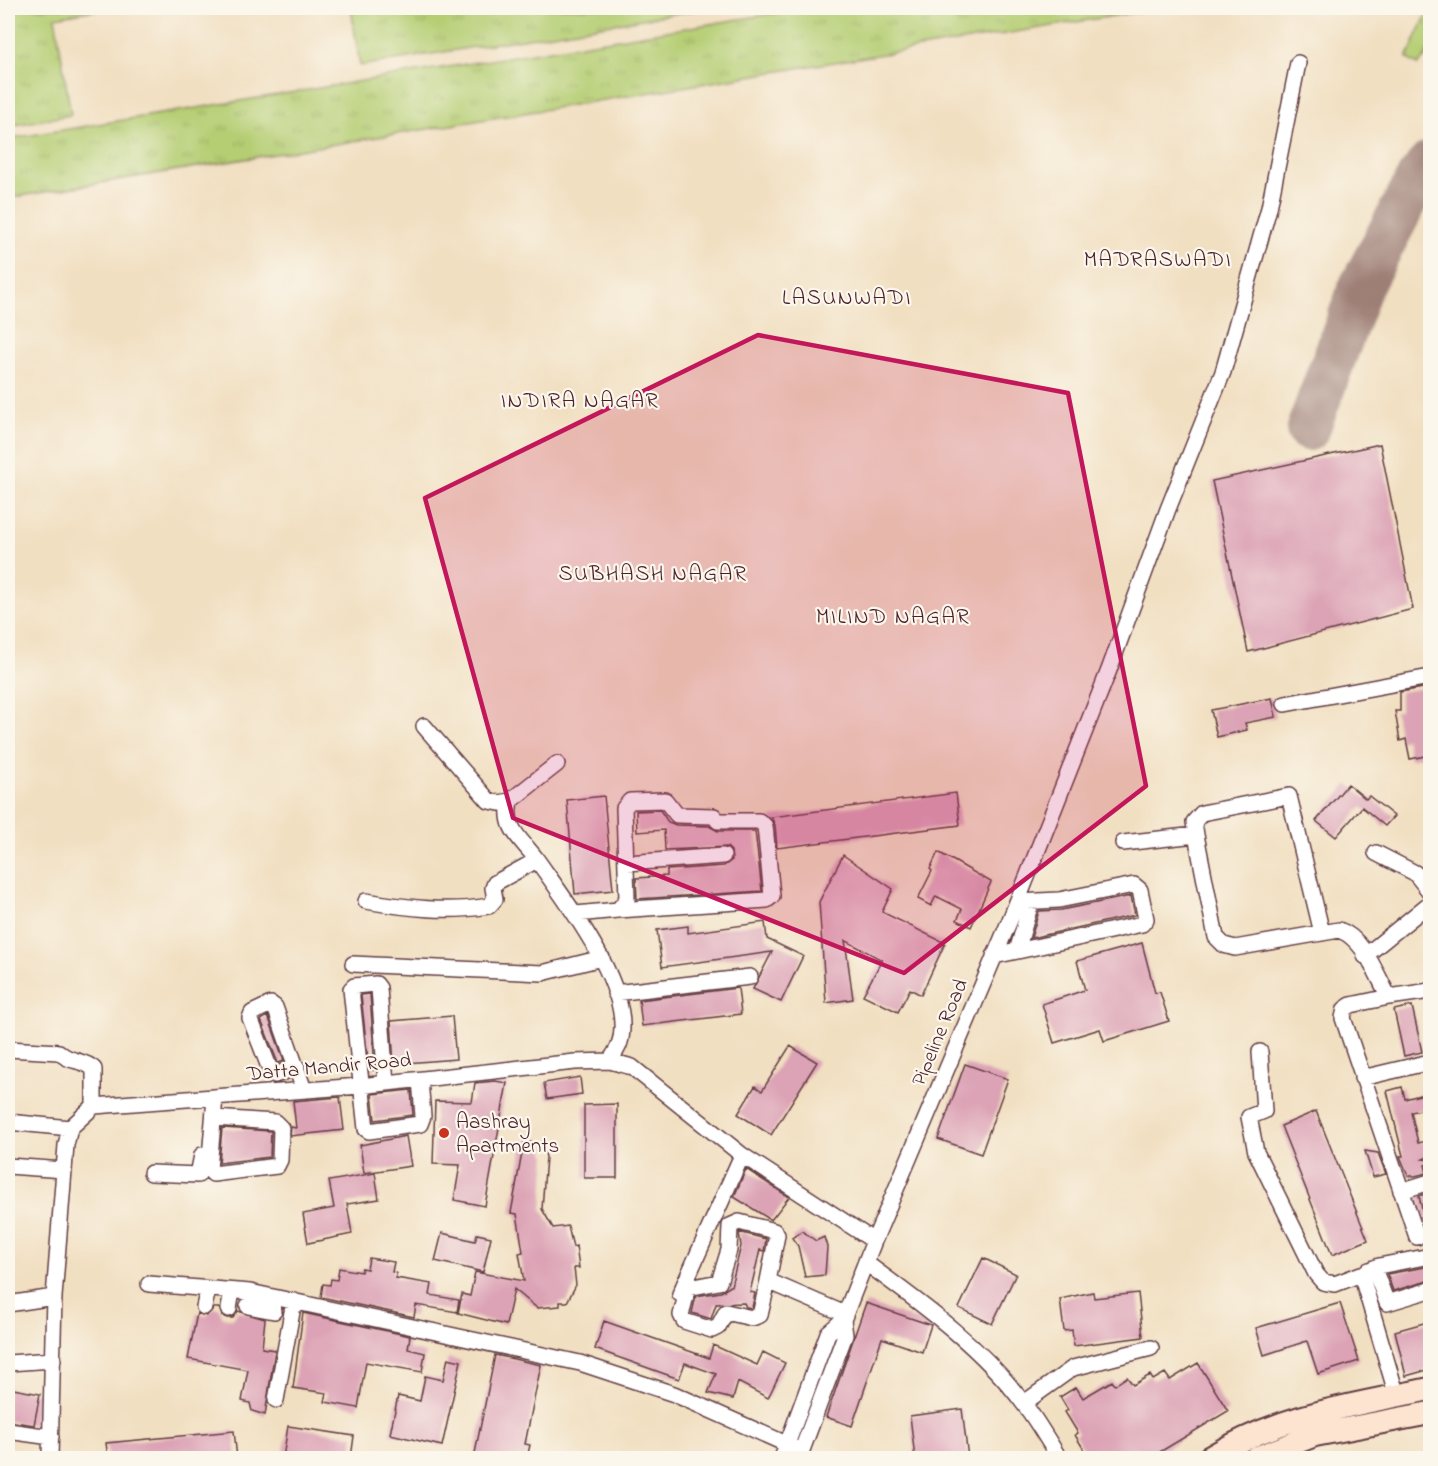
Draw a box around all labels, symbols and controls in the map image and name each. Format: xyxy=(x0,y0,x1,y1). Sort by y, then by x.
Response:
district label: MADRASWADI xyxy=(1084,245,1232,277)
district label: LASUNWADI xyxy=(782,283,912,315)
district label: INDIRA NAGAR xyxy=(501,386,659,418)
district label: SUBHASH NAGAR xyxy=(559,559,748,591)
district label: MILIND NAGAR xyxy=(816,602,970,634)
street label: Pipeline Road xyxy=(905,975,977,1091)
street label: Datta Mandir Road xyxy=(245,1046,413,1090)
place label: Aashray Apartments xyxy=(456,1108,559,1162)
marker: Aashray Apartments xyxy=(437,1126,451,1140)

